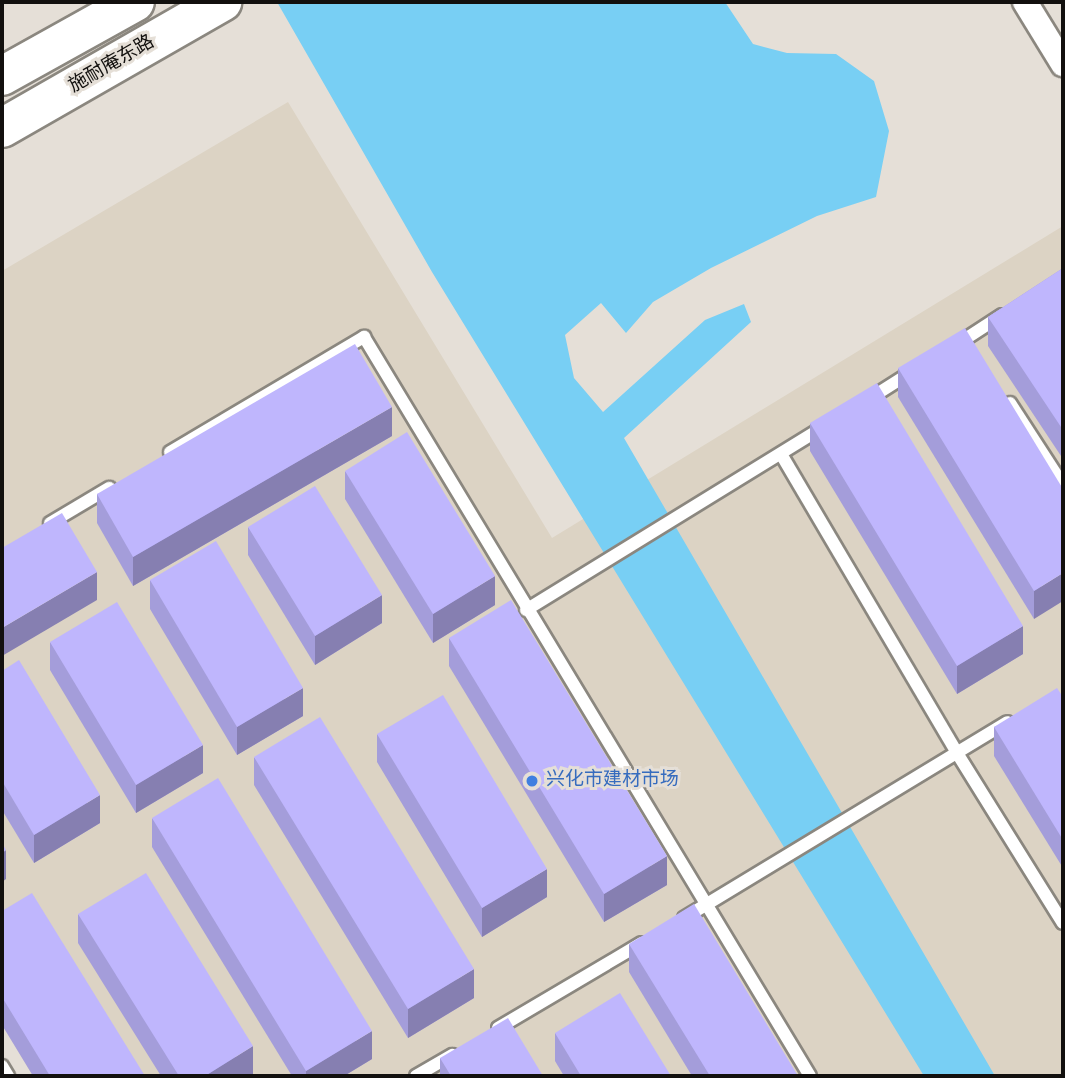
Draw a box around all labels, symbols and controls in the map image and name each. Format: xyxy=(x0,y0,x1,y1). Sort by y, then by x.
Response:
street label: 施耐庵东路 xyxy=(65,31,159,99)
place label: 兴化市建材市场 xyxy=(546,770,679,792)
marker: 兴化市建材市场 xyxy=(524,773,540,789)

